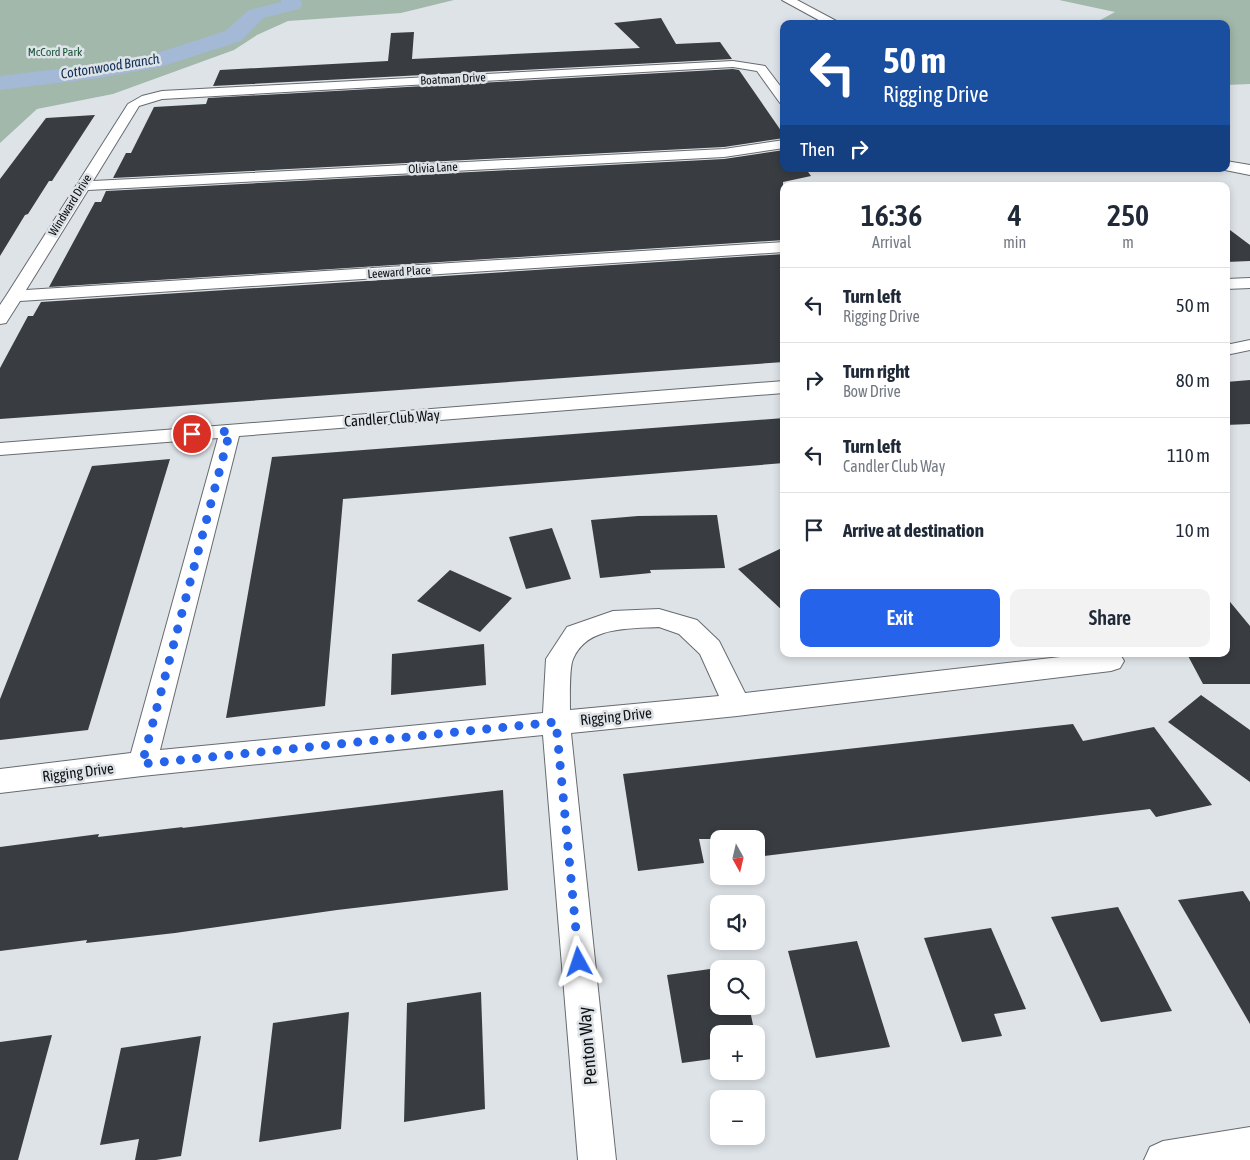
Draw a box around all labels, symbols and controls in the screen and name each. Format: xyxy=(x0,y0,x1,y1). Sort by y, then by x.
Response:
icon: left xyxy=(800,40,865,105)
text: 50 m xyxy=(883,40,946,80)
park label: McCord Park xyxy=(28,45,83,59)
water label: Cottonwood Branch xyxy=(59,50,161,82)
street label: Boatman Drive xyxy=(420,70,486,88)
text: Rigging Drive xyxy=(883,81,988,107)
icon: right xyxy=(845,135,873,163)
text: Then xyxy=(800,138,835,160)
street label: Olivia Lane xyxy=(408,160,458,176)
street label: Windward Drive xyxy=(46,172,94,238)
text: 16:36 xyxy=(861,198,922,232)
text: 4 xyxy=(1008,198,1022,232)
text: 250 xyxy=(1107,198,1149,232)
text: Arrival xyxy=(872,233,911,251)
text: min xyxy=(1003,233,1026,251)
text: m xyxy=(1122,233,1134,251)
street label: Leeward Place xyxy=(367,263,431,281)
text: Turn left xyxy=(843,285,901,307)
icon: left xyxy=(800,291,828,319)
text: 50 m xyxy=(1176,294,1210,316)
text: Rigging Drive xyxy=(843,307,920,325)
text: Turn right xyxy=(843,360,910,382)
icon: right xyxy=(800,366,828,394)
text: 80 m xyxy=(1176,369,1210,391)
text: Bow Drive xyxy=(843,382,901,400)
street label: Candler Club Way xyxy=(344,406,440,430)
pin xyxy=(171,413,213,455)
icon: arrive xyxy=(178,420,206,448)
text: Turn left xyxy=(843,435,901,457)
icon: left xyxy=(800,441,828,469)
text: 110 m xyxy=(1167,444,1210,466)
text: Candler Club Way xyxy=(843,457,945,475)
icon: arrive xyxy=(800,516,828,544)
text: Arrive at destination xyxy=(843,519,984,541)
text: 10 m xyxy=(1176,519,1210,541)
button: Exit xyxy=(800,589,1000,647)
button: Share xyxy=(1010,589,1210,647)
street label: Rigging Drive xyxy=(579,704,653,728)
street label: Rigging Drive xyxy=(41,759,115,785)
north arrow xyxy=(710,830,765,885)
map controls xyxy=(710,830,765,1145)
button: sound xyxy=(710,895,765,950)
position arrow xyxy=(552,935,604,987)
button: search xyxy=(710,960,765,1015)
street label: Penton Way xyxy=(573,1006,601,1086)
button: + xyxy=(710,1025,765,1080)
button: − xyxy=(710,1090,765,1145)

